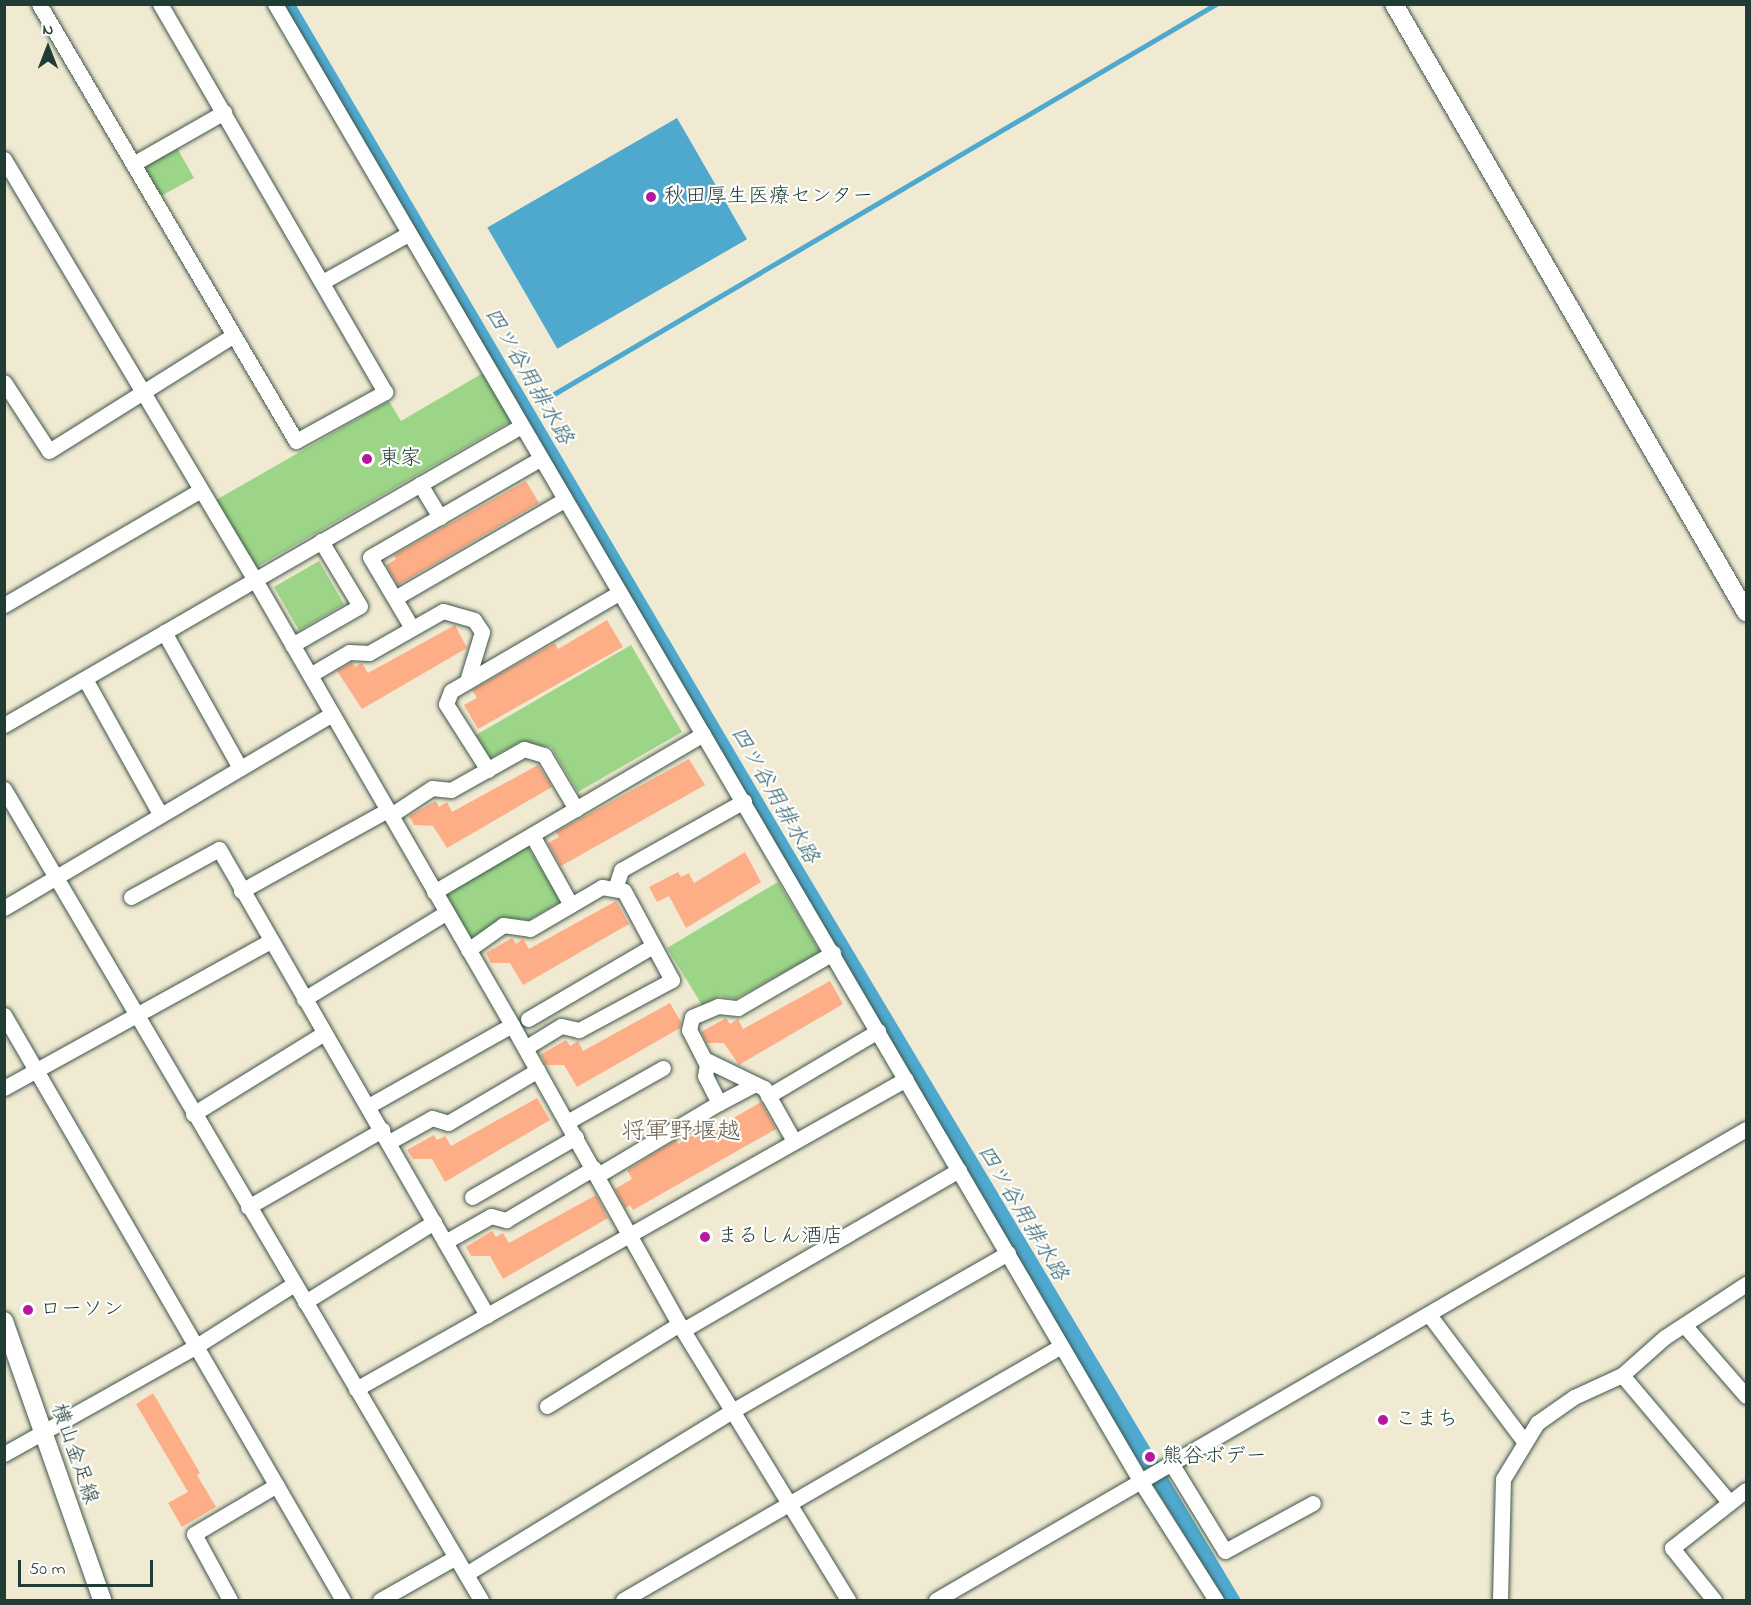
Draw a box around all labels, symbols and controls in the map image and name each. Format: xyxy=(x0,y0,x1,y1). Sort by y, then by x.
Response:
north arrow xyxy=(18,18,78,78)
text: N xyxy=(43,18,53,42)
place label: 秋田厚生医療センター xyxy=(664,184,874,210)
marker: 秋田厚生医療センター xyxy=(642,188,660,206)
water label: 四ツ谷用排水路 xyxy=(477,304,577,450)
place label: 東家 xyxy=(379,446,421,472)
marker: 東家 xyxy=(360,452,374,466)
water label: 四ツ谷用排水路 xyxy=(723,723,823,869)
district label: 将軍野堰越 xyxy=(621,1119,741,1147)
water label: 四ツ谷用排水路 xyxy=(970,1141,1072,1287)
place label: まるしん酒店 xyxy=(717,1224,843,1250)
marker: まるしん酒店 xyxy=(698,1230,712,1244)
place label: ローソン xyxy=(40,1297,124,1323)
marker: ローソン xyxy=(21,1303,35,1317)
street label: 横山金足線 xyxy=(45,1400,103,1508)
place label: こまち xyxy=(1395,1407,1458,1433)
marker: こまち xyxy=(1376,1413,1390,1427)
place label: 熊谷ボデー xyxy=(1162,1444,1267,1470)
marker: 熊谷ボデー xyxy=(1143,1450,1157,1464)
scale bar xyxy=(21,1548,156,1586)
text: 50 m xyxy=(29,1557,66,1583)

